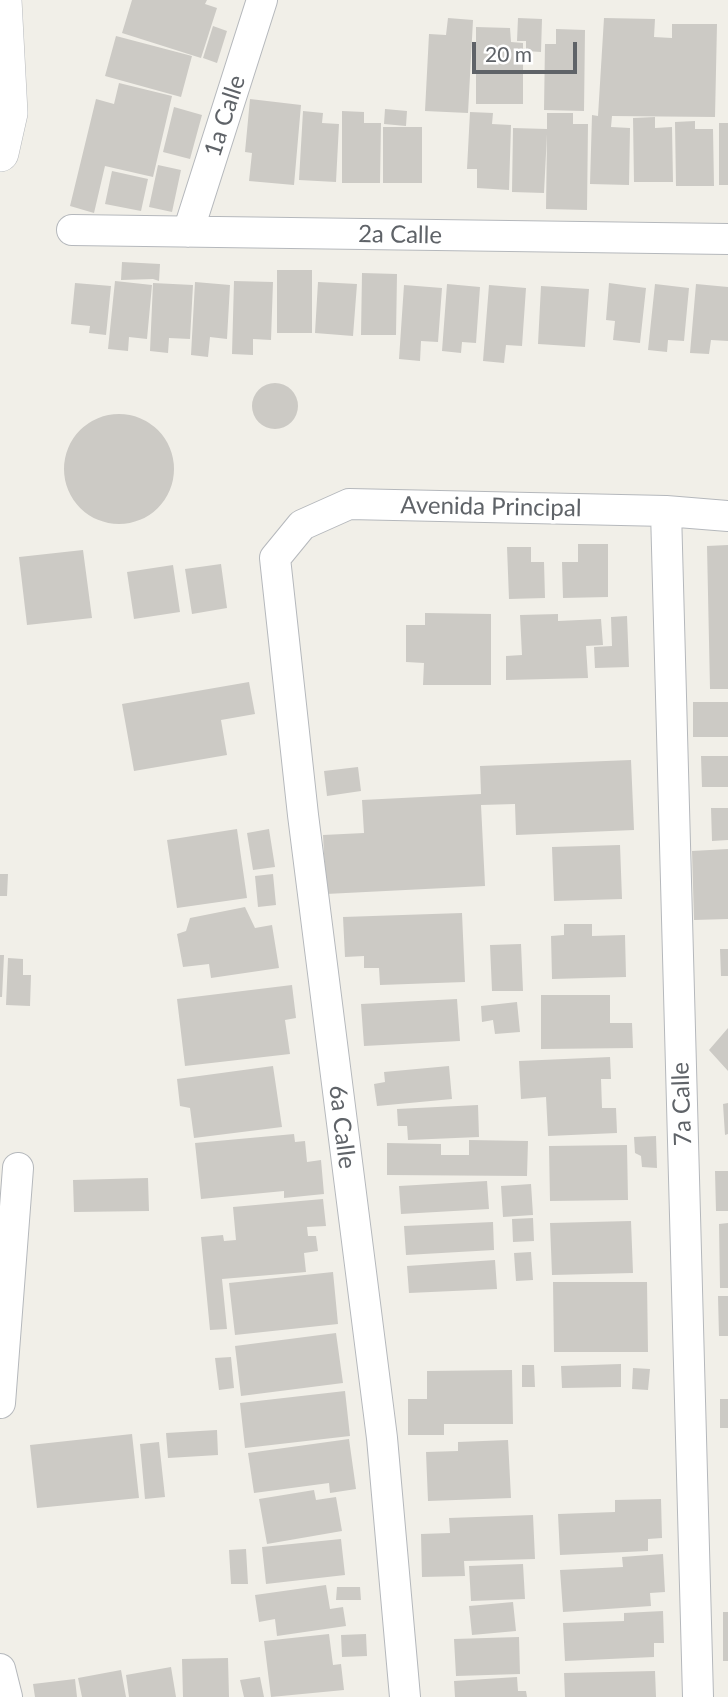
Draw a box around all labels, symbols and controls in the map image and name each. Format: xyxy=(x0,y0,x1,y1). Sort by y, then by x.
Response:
scale bar xyxy=(476,28,581,72)
text: 20 m xyxy=(485,41,532,66)
street label: 1a Calle xyxy=(198,72,252,160)
street label: 2a Calle xyxy=(358,220,442,250)
street label: Avenida Principal xyxy=(400,491,582,523)
street label: 7a Calle xyxy=(666,1062,698,1146)
street label: 6a Calle xyxy=(323,1084,361,1170)

